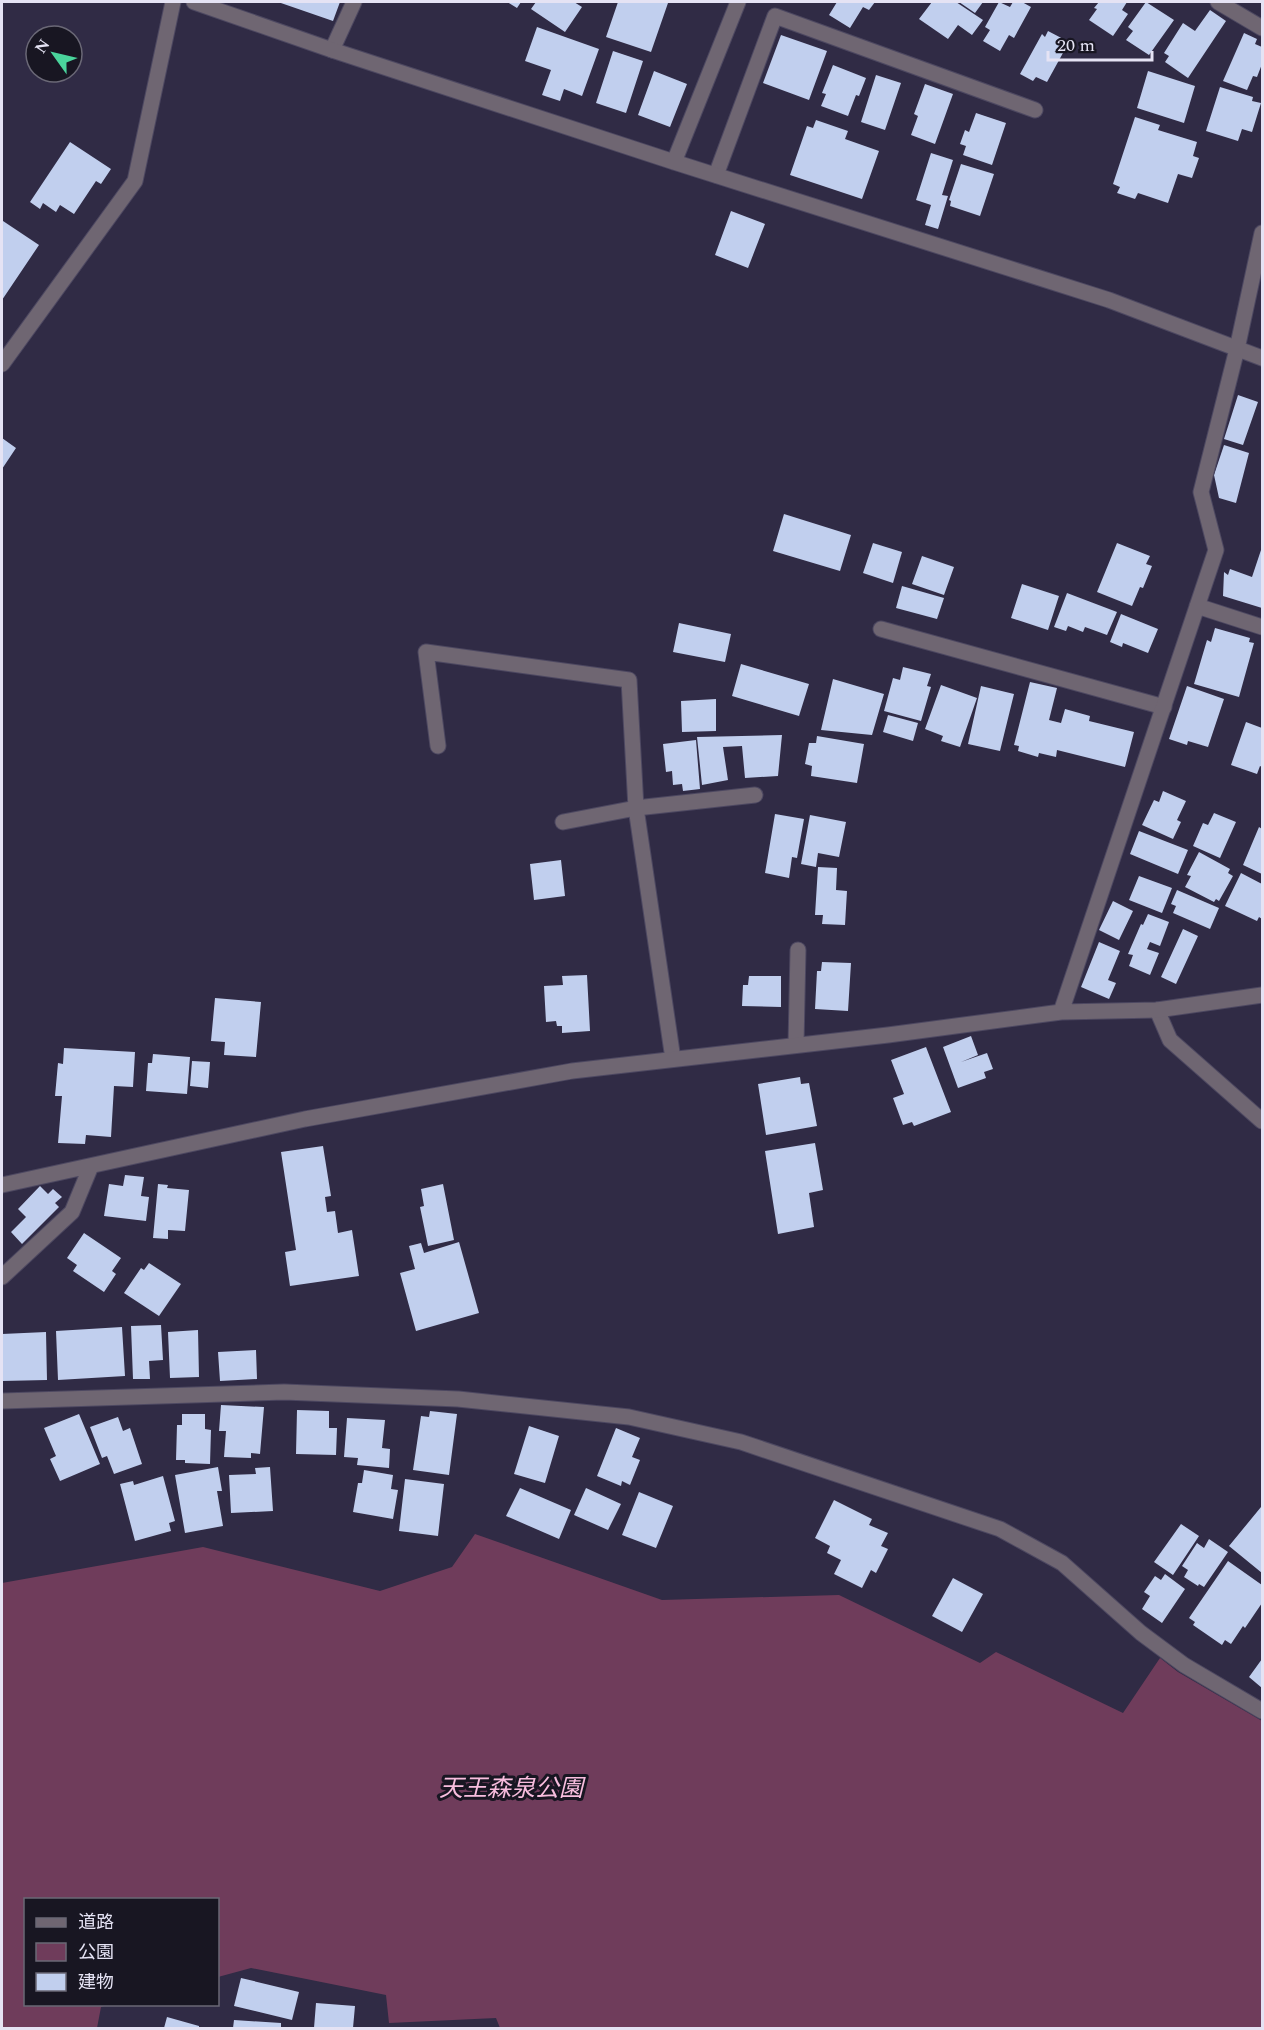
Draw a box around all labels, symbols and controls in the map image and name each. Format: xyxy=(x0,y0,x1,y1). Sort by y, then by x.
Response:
north arrow xyxy=(24,24,84,84)
scale bar xyxy=(1048,24,1152,62)
text: 20 m xyxy=(1057,32,1095,59)
text: N xyxy=(29,34,56,58)
park label: 天王森泉公園 xyxy=(439,1771,586,1807)
legend xyxy=(24,1898,219,2006)
text: 道路 xyxy=(78,1909,114,1936)
text: 公園 xyxy=(78,1939,114,1966)
text: 建物 xyxy=(78,1969,114,1996)

